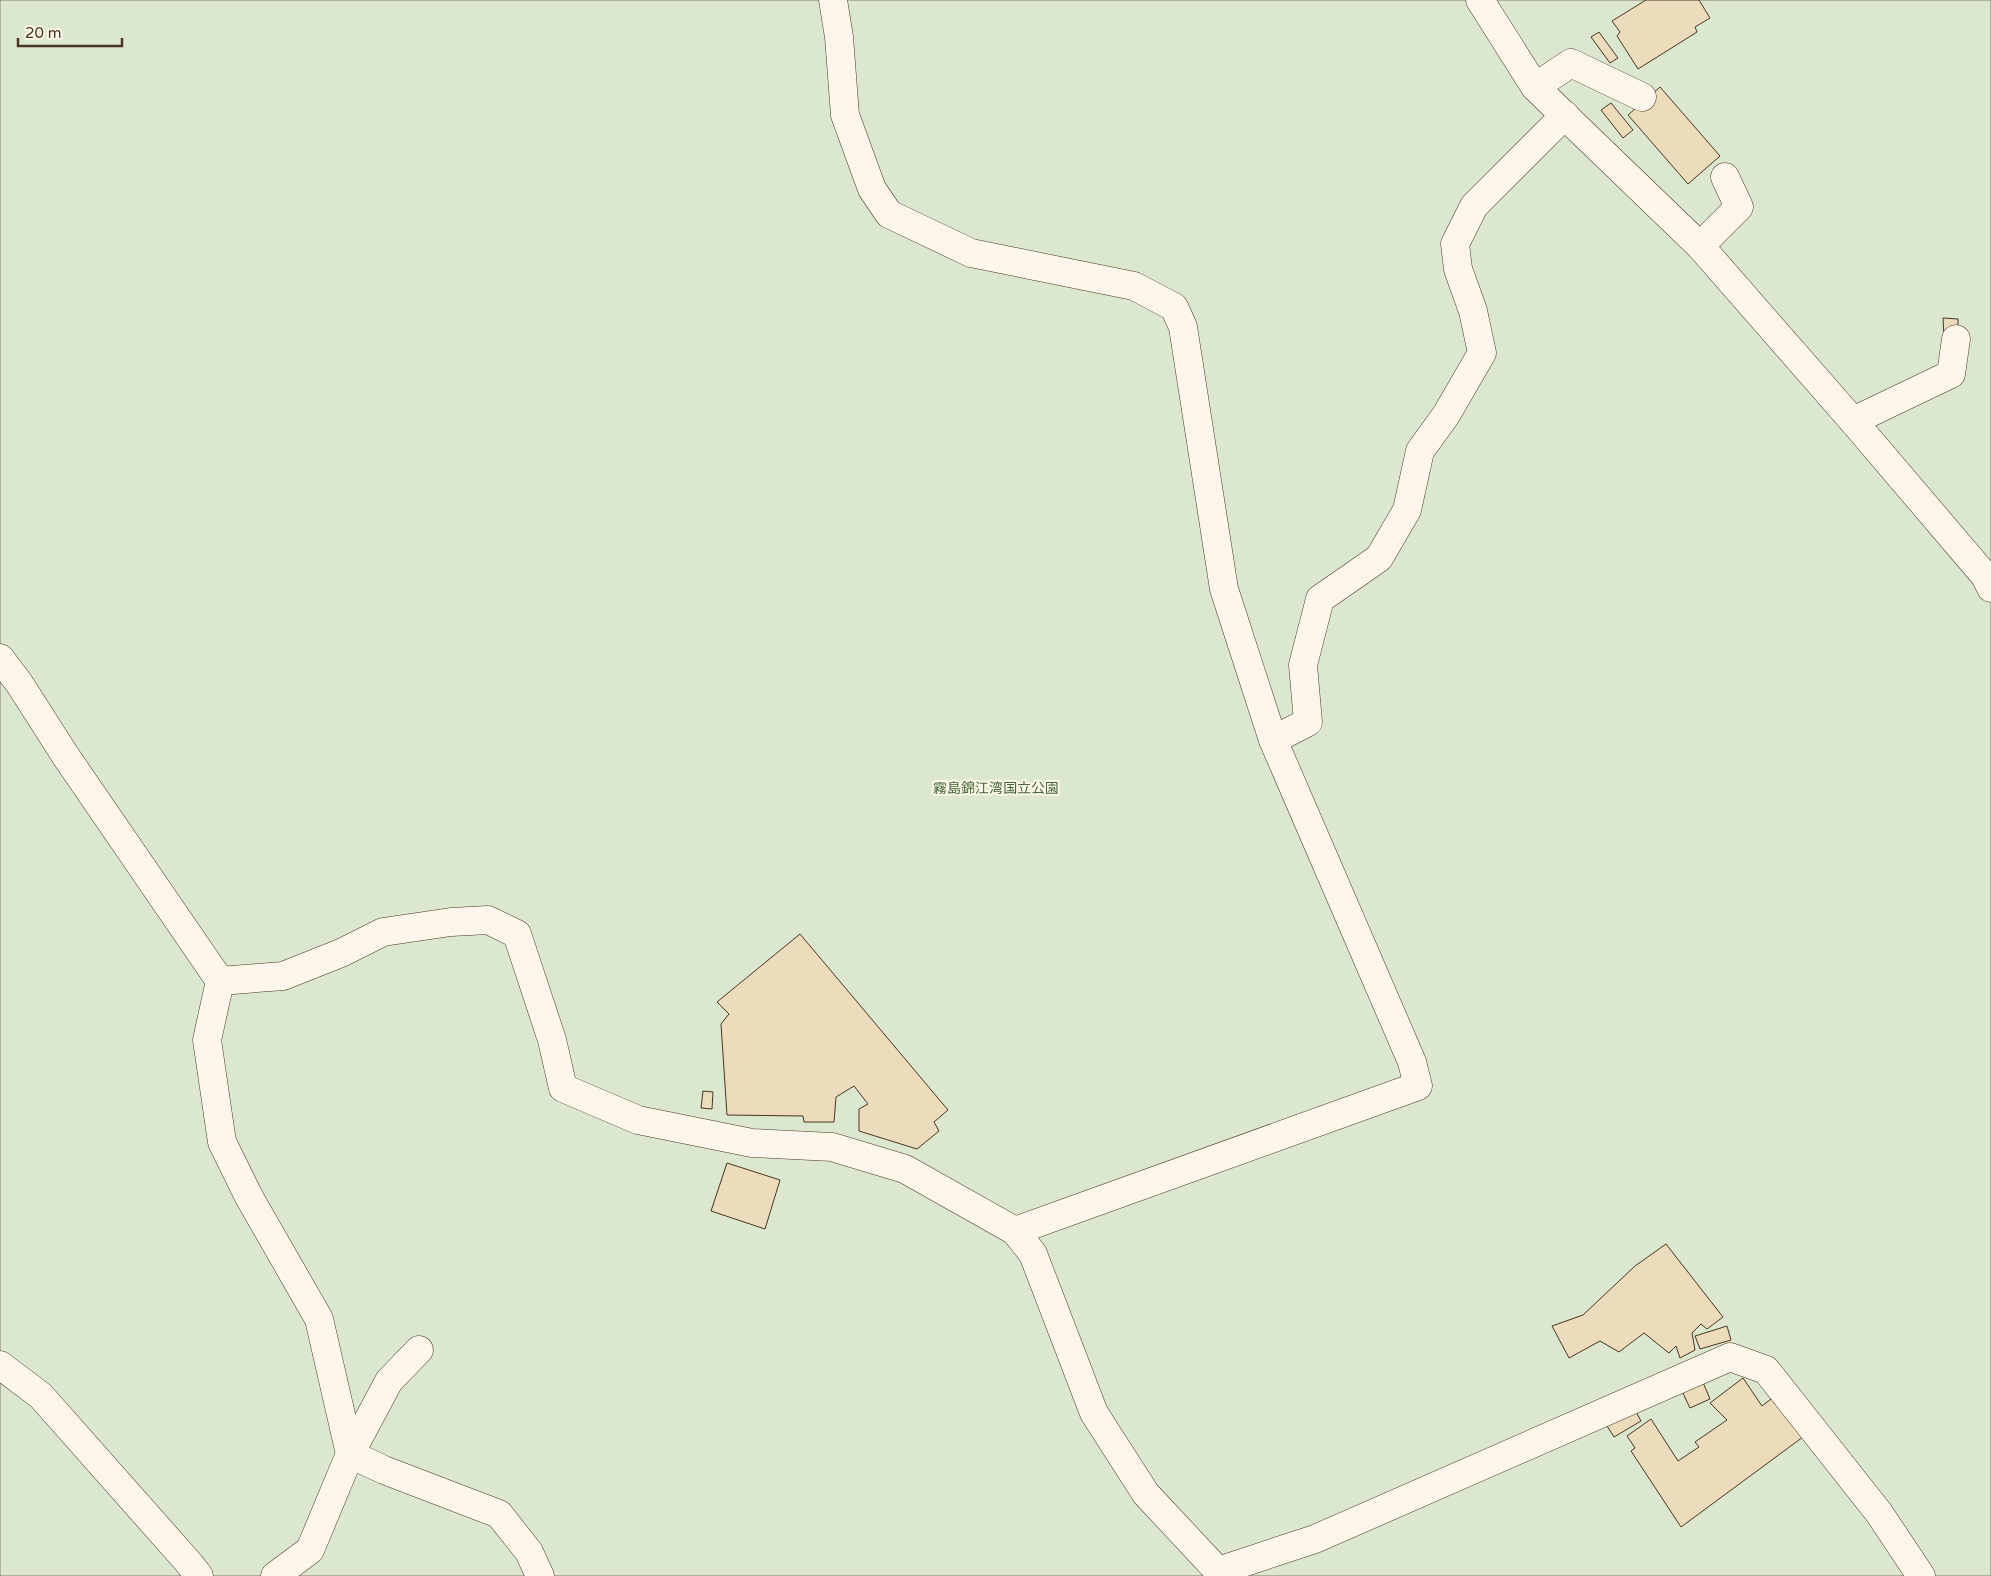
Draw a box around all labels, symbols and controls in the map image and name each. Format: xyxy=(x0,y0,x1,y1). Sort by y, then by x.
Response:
scale bar xyxy=(18,15,121,47)
text: 20 m xyxy=(25,24,62,42)
park label: 霧島錦江湾国立公園 xyxy=(933,780,1059,797)

